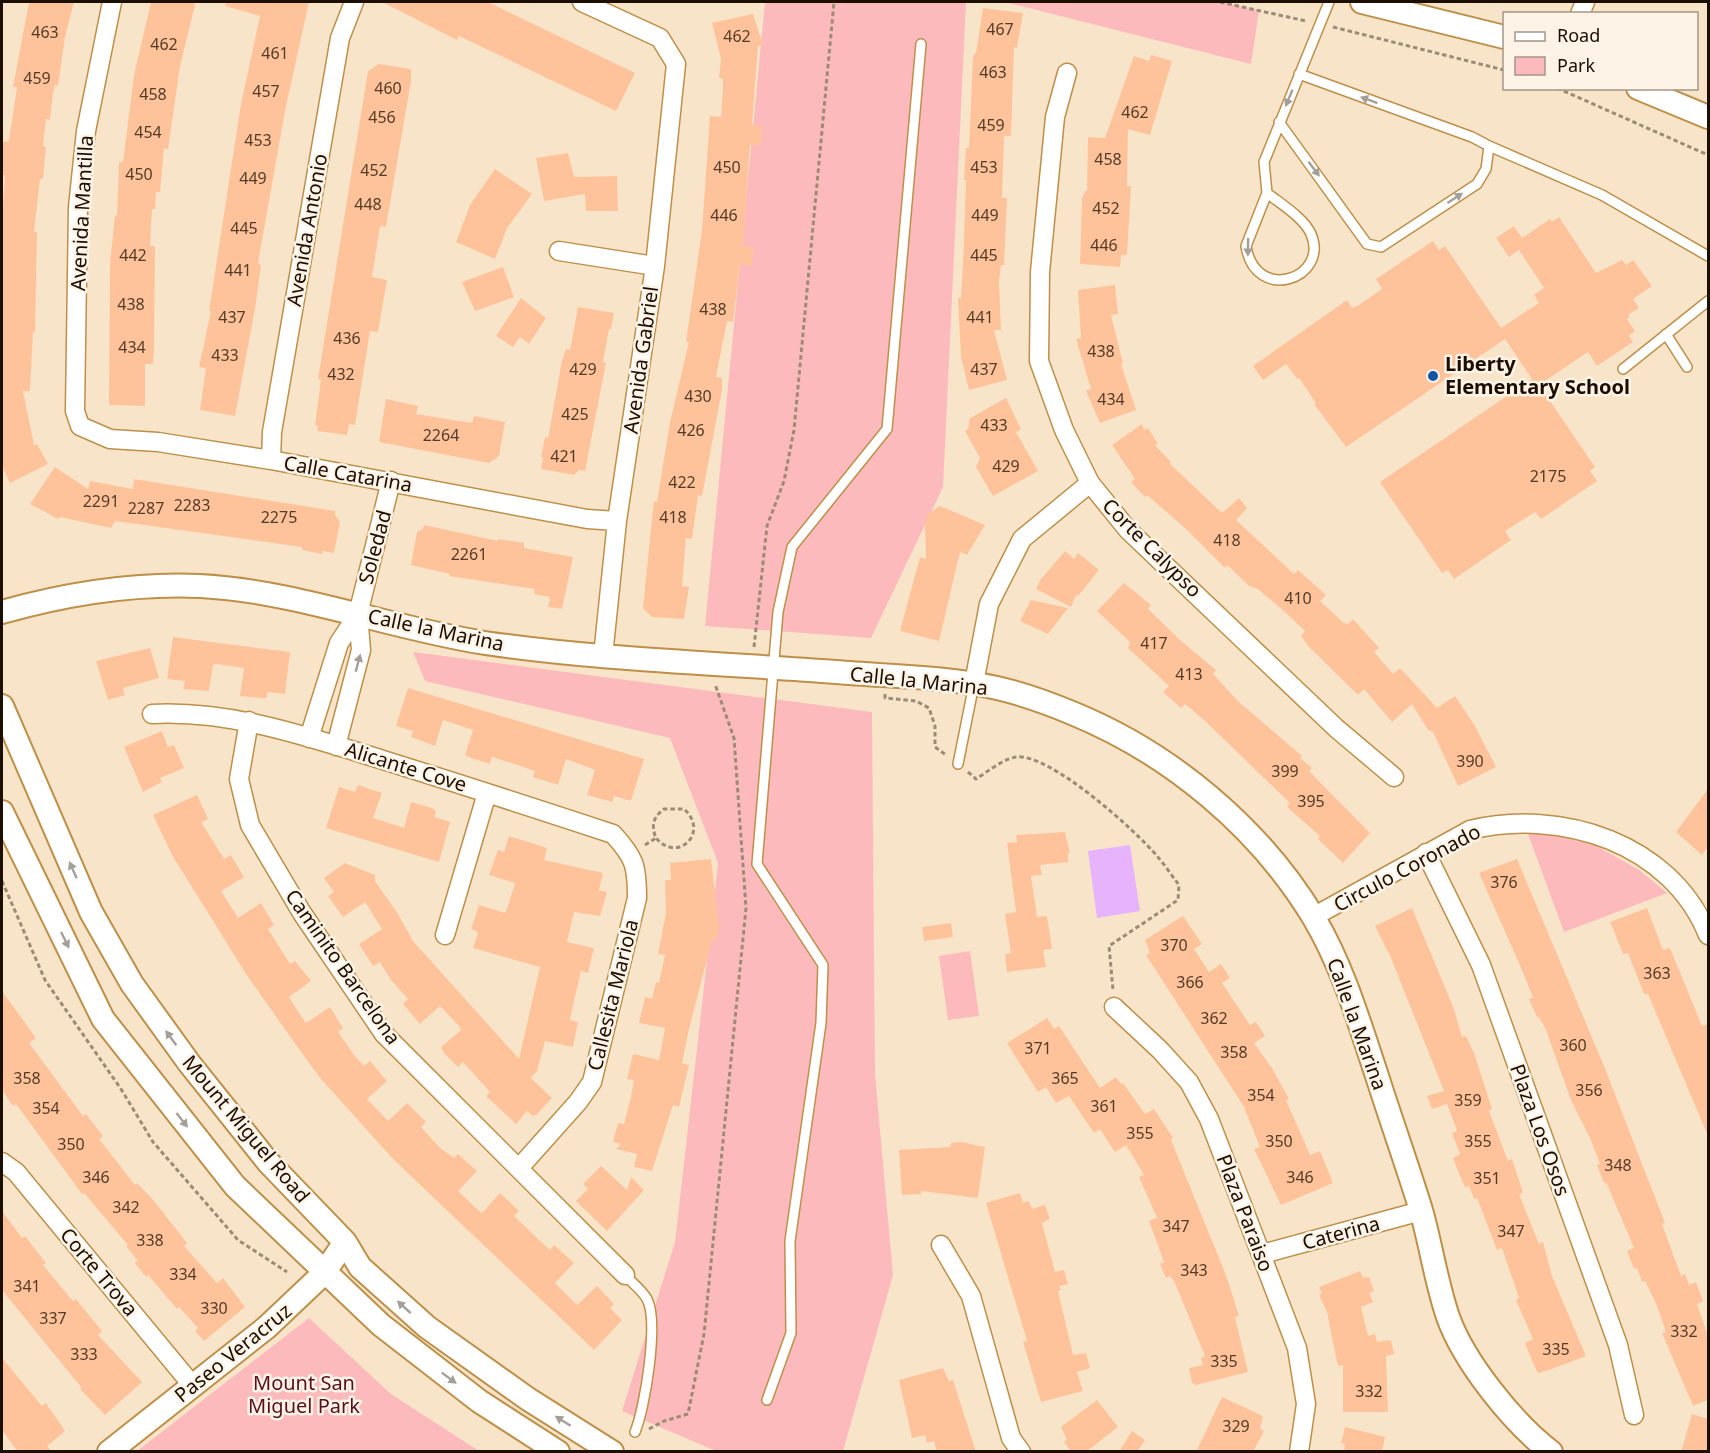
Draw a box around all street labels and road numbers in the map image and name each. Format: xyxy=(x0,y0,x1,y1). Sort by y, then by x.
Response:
street label: Avenida Mantilla xyxy=(64,134,99,292)
street label: Avenida Antonio xyxy=(280,151,333,308)
street label: Avenida Gabriel xyxy=(617,285,664,435)
street label: Calle Catarina xyxy=(282,449,414,498)
street label: Corte Calypso xyxy=(1097,492,1208,603)
street label: Soledad xyxy=(352,507,397,587)
street label: Calle la Marina xyxy=(366,602,507,657)
street label: Calle la Marina xyxy=(849,660,989,701)
street label: Alicante Cove xyxy=(342,735,470,798)
street label: Circulo Coronado xyxy=(1329,817,1485,918)
street label: Caminito Barcelona xyxy=(280,884,407,1050)
street label: Callesita Mariola xyxy=(581,916,644,1073)
street label: Calle la Marina xyxy=(1321,954,1394,1094)
street label: Mount Miguel Road xyxy=(177,1049,316,1208)
street label: Plaza Los Osos xyxy=(1504,1060,1577,1200)
street label: Plaza Paraiso xyxy=(1211,1150,1280,1275)
street label: Caterina xyxy=(1299,1209,1383,1256)
street label: Corte Trova xyxy=(54,1222,144,1322)
street label: Paseo Veracruz xyxy=(169,1297,297,1408)

